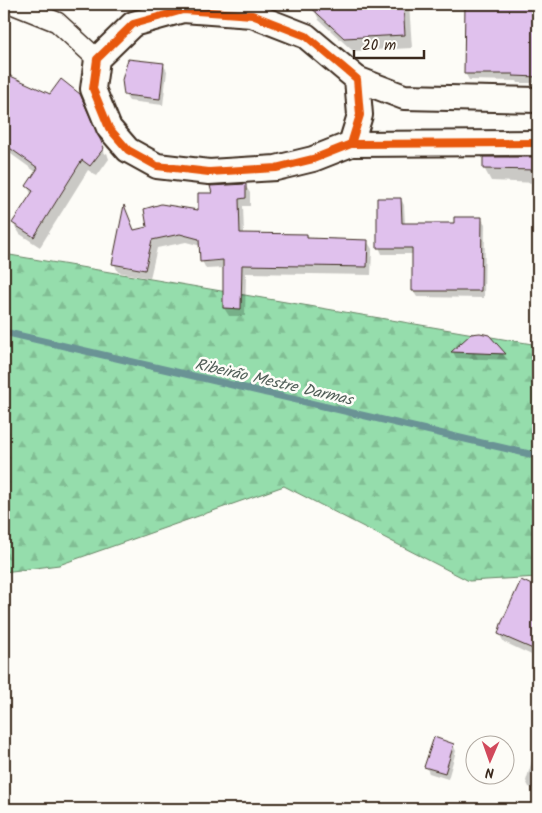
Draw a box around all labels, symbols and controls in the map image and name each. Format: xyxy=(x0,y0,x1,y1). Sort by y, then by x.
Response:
scale bar xyxy=(354,28,424,60)
text: 20 m xyxy=(362,34,396,58)
water label: Ribeirão Mestre Darmas xyxy=(192,352,357,413)
north arrow xyxy=(464,736,514,786)
text: N xyxy=(485,761,494,783)

